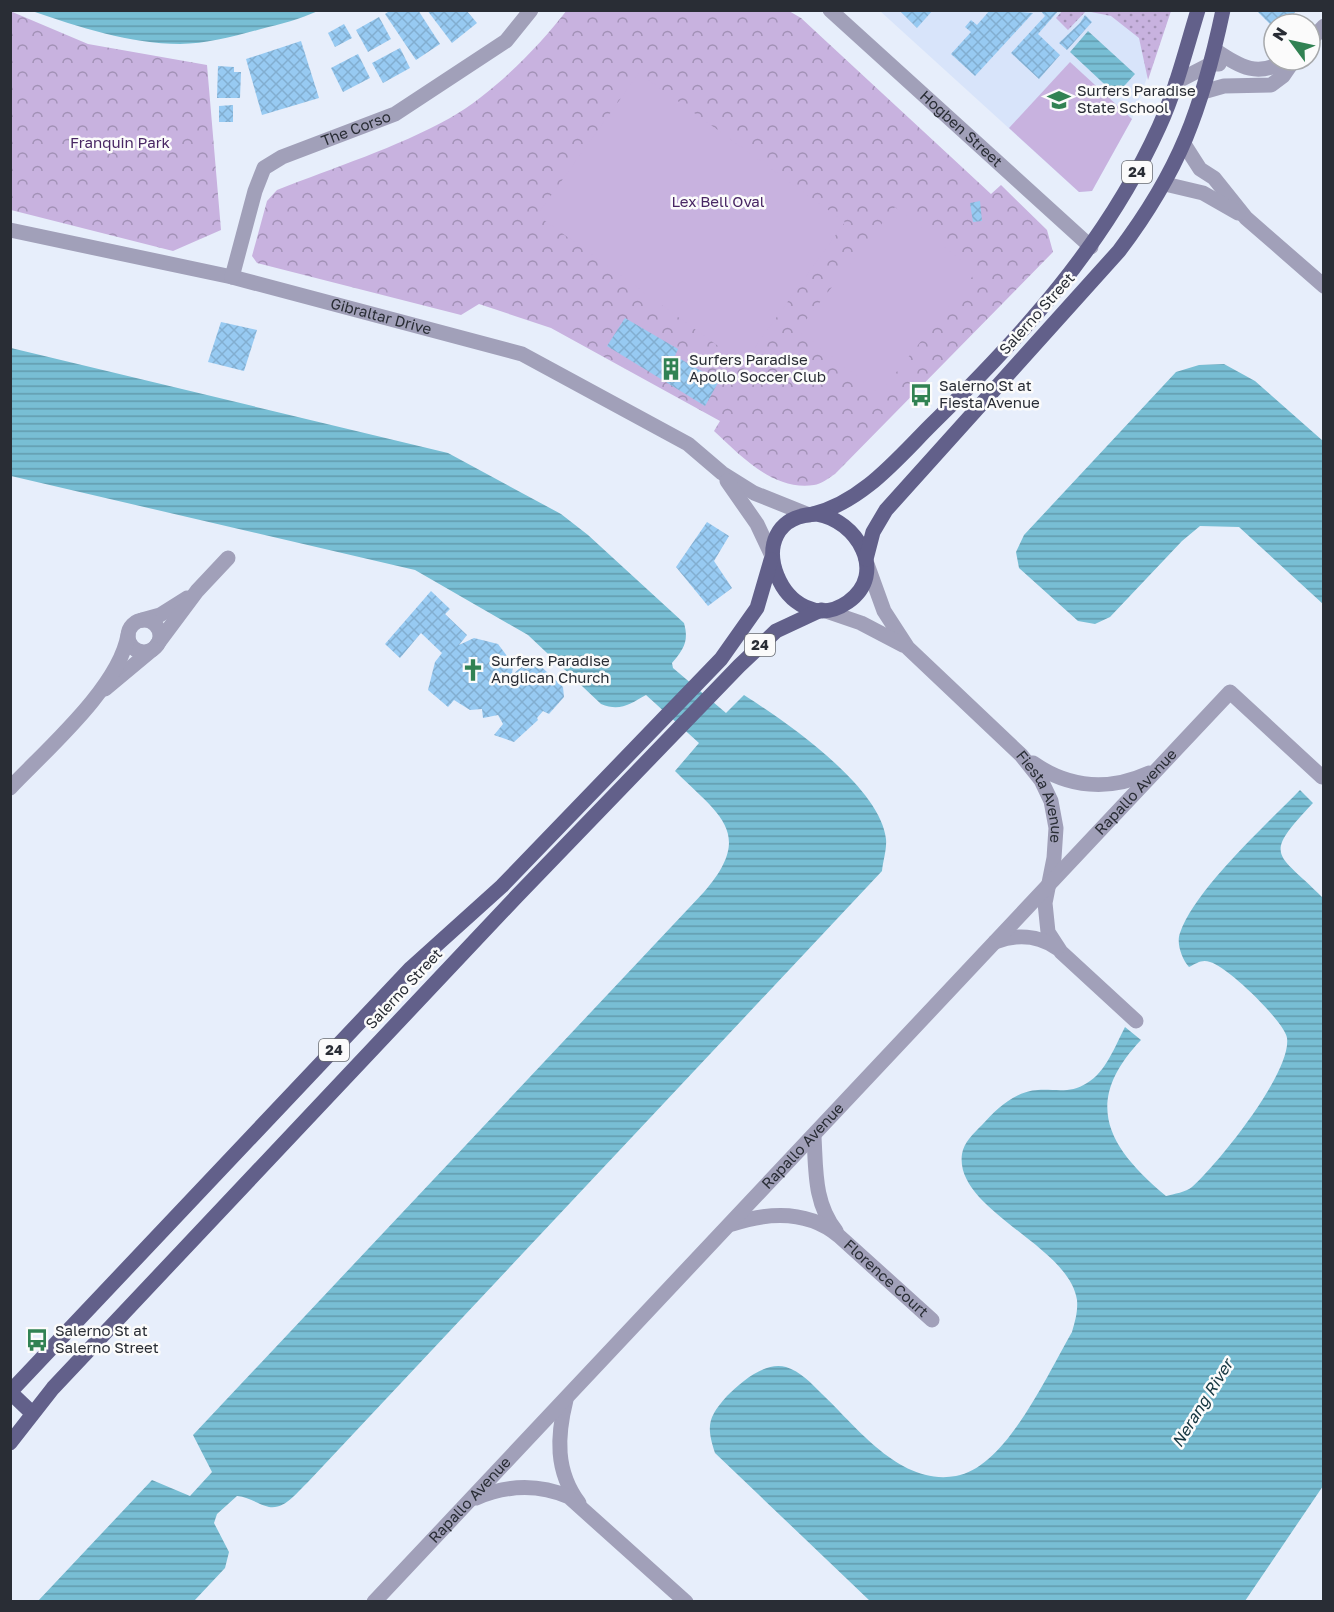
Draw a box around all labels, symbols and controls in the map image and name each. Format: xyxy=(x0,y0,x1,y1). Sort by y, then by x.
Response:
north arrow xyxy=(1262,12,1322,72)
text: N xyxy=(1268,23,1291,44)
place label: Surfers Paradise State School xyxy=(1077,81,1196,116)
street label: Hogben Street xyxy=(917,86,1007,170)
school or university icon: Surfers Paradise State School xyxy=(1046,87,1072,113)
street label: The Corso xyxy=(318,106,393,149)
park label: Franquin Park xyxy=(70,133,171,151)
road number: 24 xyxy=(1122,161,1152,183)
park label: Lex Bell Oval xyxy=(671,192,765,210)
street label: Salerno Street xyxy=(995,269,1078,358)
street label: Gibraltar Drive xyxy=(329,294,434,338)
place label: Surfers Paradise Apollo Soccer Club xyxy=(689,350,826,385)
building icon: Surfers Paradise Apollo Soccer Club xyxy=(658,356,684,382)
place label: Salerno St at Fiesta Avenue xyxy=(939,376,1040,411)
bus stop icon: Salerno St at Fiesta Avenue xyxy=(908,382,934,408)
road number: 24 xyxy=(745,634,775,656)
place label: Surfers Paradise Anglican Church xyxy=(491,651,610,686)
church icon: Surfers Paradise Anglican Church xyxy=(460,657,486,683)
street label: Rapallo Avenue xyxy=(1090,744,1180,838)
street label: Fiesta Avenue xyxy=(1013,746,1066,844)
street label: Salerno Street xyxy=(361,944,445,1032)
road number: 24 xyxy=(319,1039,349,1061)
street label: Rapallo Avenue xyxy=(757,1098,847,1192)
street label: Florence Court xyxy=(841,1235,933,1320)
place label: Salerno St at Salerno Street xyxy=(55,1321,159,1356)
bus stop icon: Salerno St at Salerno Street xyxy=(24,1327,50,1353)
water label: Nerang River xyxy=(1167,1353,1238,1451)
street label: Rapallo Avenue xyxy=(424,1452,514,1546)

